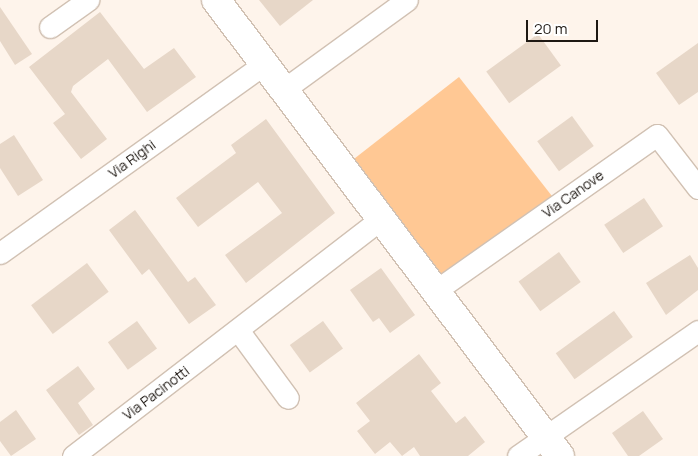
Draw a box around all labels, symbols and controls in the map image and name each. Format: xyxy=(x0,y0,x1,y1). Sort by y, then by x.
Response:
scale bar xyxy=(528,10,600,42)
text: 20 m xyxy=(534,18,567,39)
street label: Via Righi xyxy=(105,136,159,182)
street label: Via Canove xyxy=(539,167,607,221)
street label: Via Pacinotti xyxy=(119,363,193,423)

